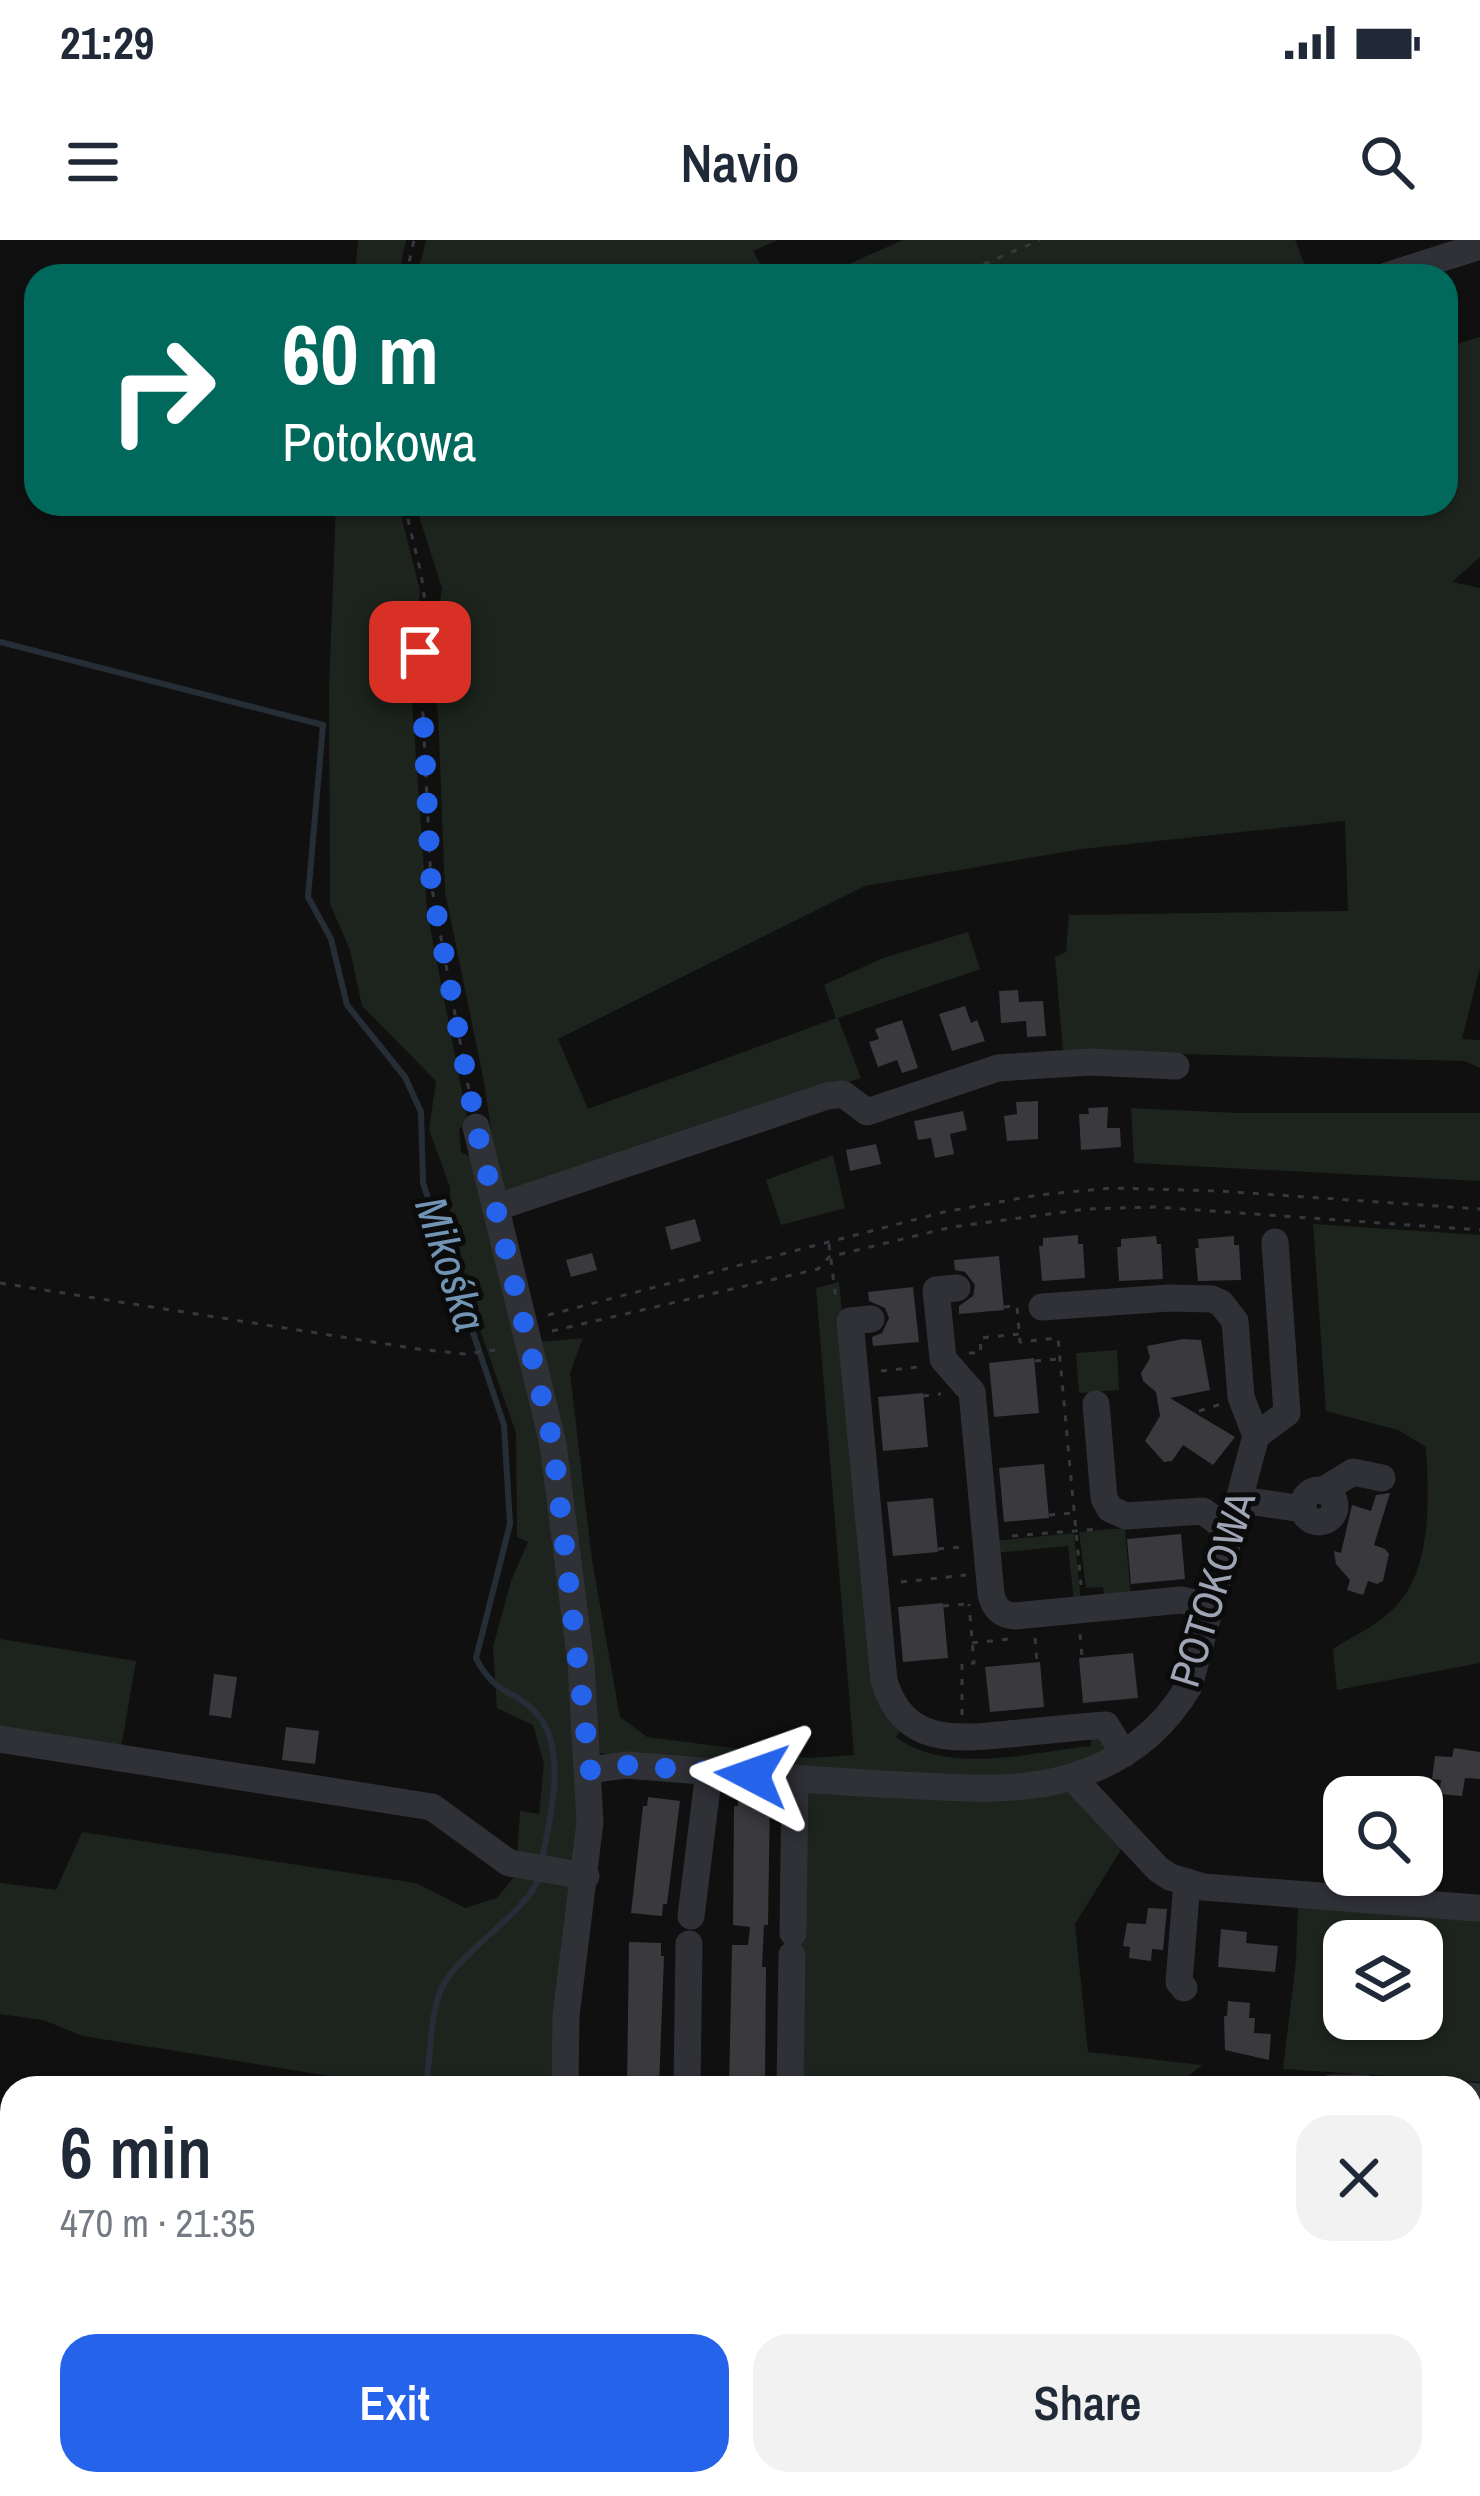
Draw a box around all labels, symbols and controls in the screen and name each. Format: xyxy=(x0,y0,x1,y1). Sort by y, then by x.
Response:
text: 21:29 xyxy=(60,12,154,73)
text: Navio xyxy=(681,126,799,199)
icon: menu xyxy=(60,129,126,195)
icon: search xyxy=(1354,129,1420,195)
text: 60 m xyxy=(282,297,439,410)
icon: right xyxy=(84,312,240,468)
text: Potokowa xyxy=(282,405,476,478)
pin xyxy=(369,601,471,703)
icon: arrive xyxy=(387,619,453,685)
water label: Mikośka xyxy=(401,1189,502,1339)
street label: POTOKOWA xyxy=(1156,1484,1268,1693)
position arrow xyxy=(689,1712,815,1838)
map controls xyxy=(1323,1776,1443,2040)
button: search xyxy=(1323,1776,1443,1896)
button: layers xyxy=(1323,1920,1443,2040)
text: 6 min xyxy=(60,2103,212,2200)
button: close xyxy=(1296,2115,1422,2241)
text: 470 m · 21:35 xyxy=(60,2197,256,2249)
button: Exit xyxy=(60,2334,729,2472)
button: Share xyxy=(753,2334,1422,2472)

